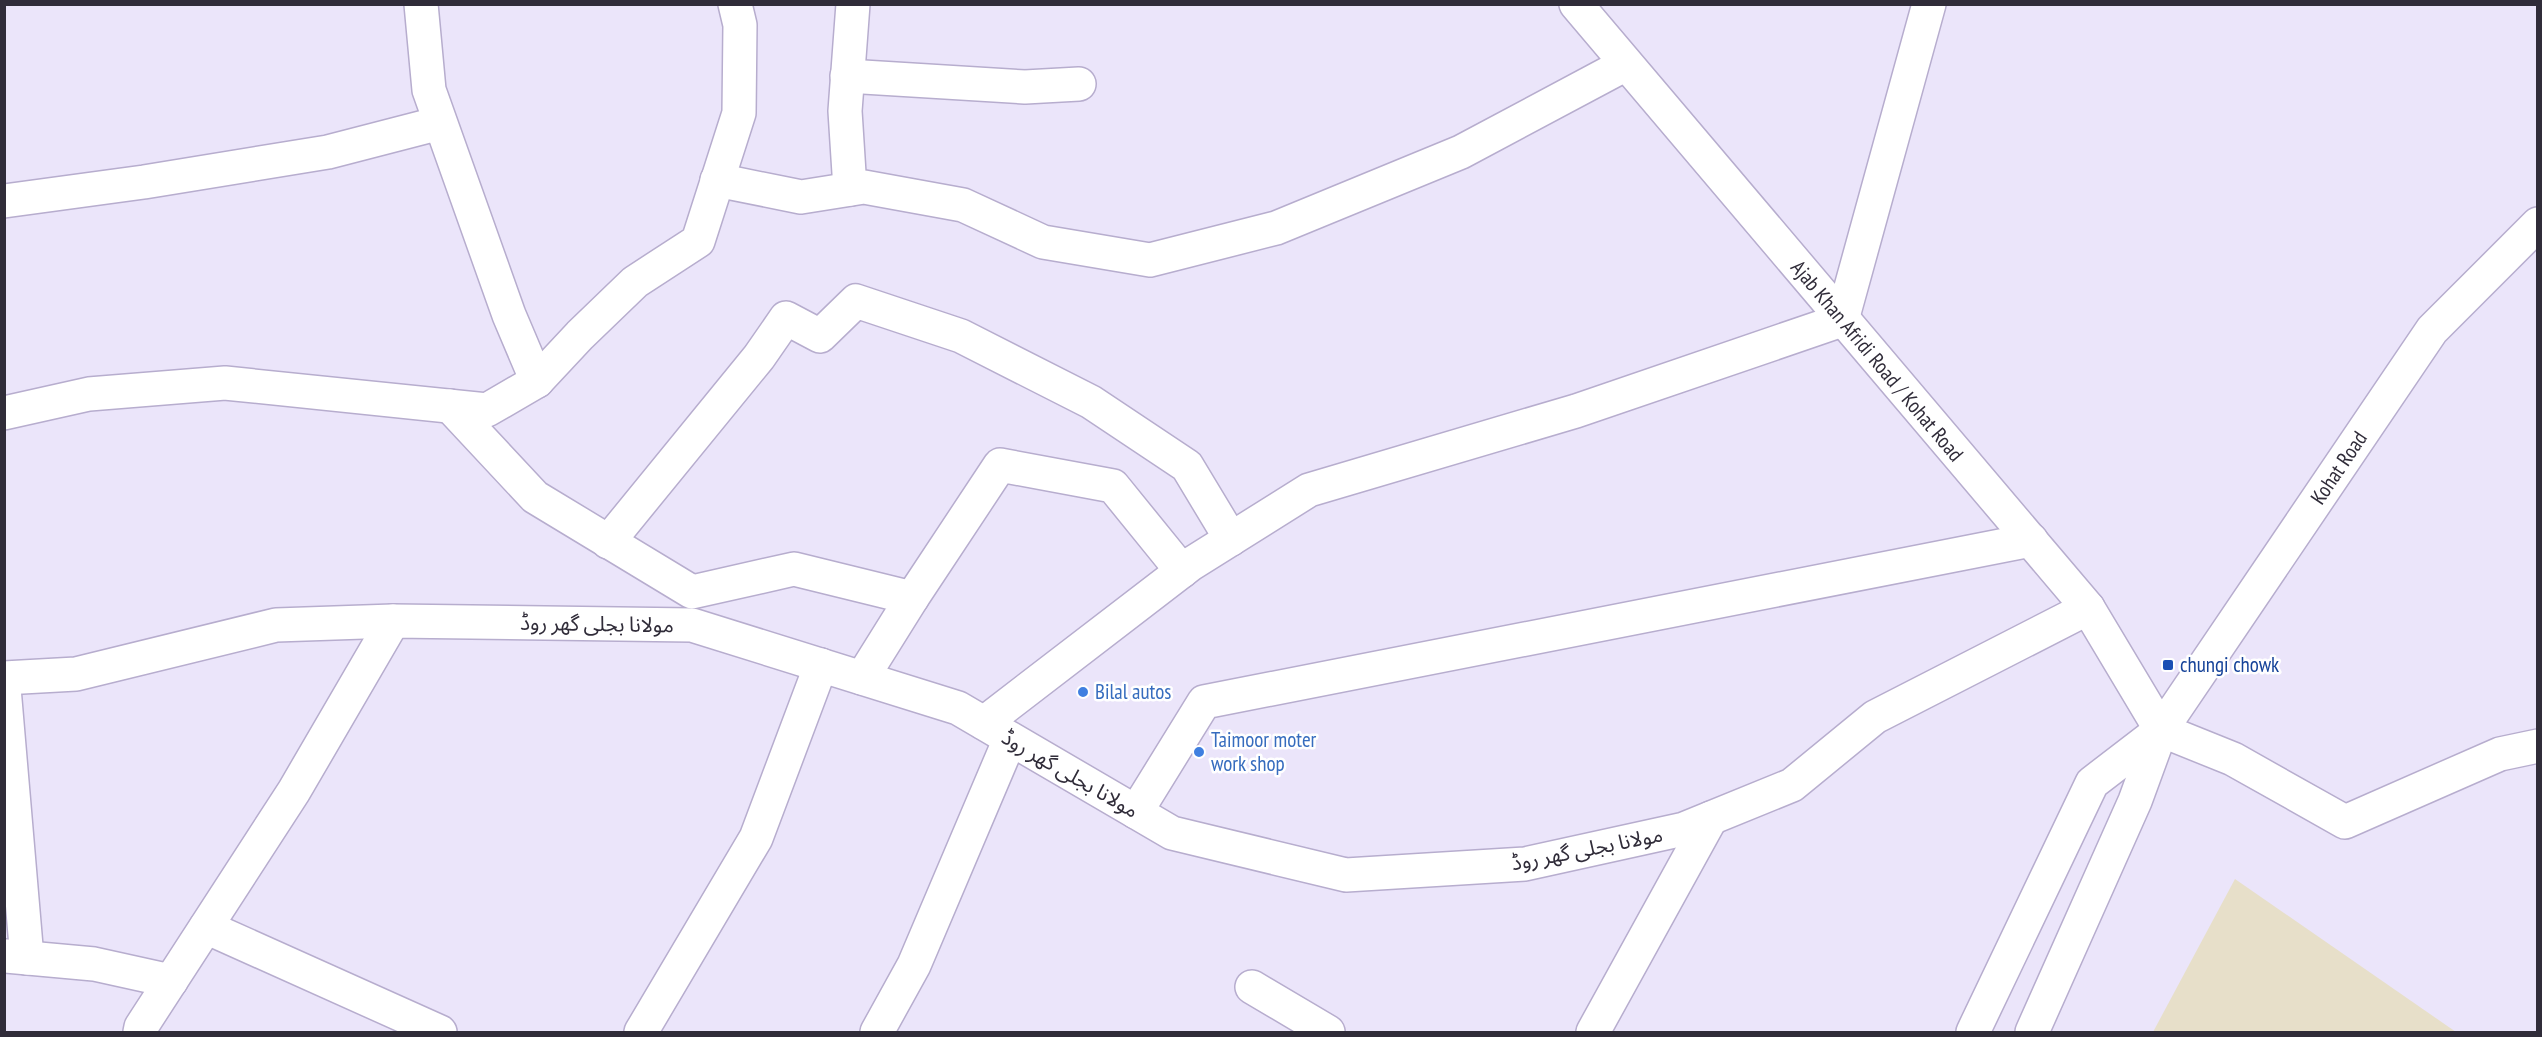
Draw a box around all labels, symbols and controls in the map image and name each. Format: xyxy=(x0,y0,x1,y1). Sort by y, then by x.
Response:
street label: Ajab Khan Afridi Road / Kohat Road xyxy=(1785,255,1970,467)
street label: Kohat Road xyxy=(2304,426,2373,509)
street label: مولانا بجلی گھر روڈ xyxy=(520,609,674,638)
place label: chungi chowk xyxy=(2180,651,2279,678)
marker: chungi chowk xyxy=(2161,658,2175,672)
place label: Bilal autos xyxy=(1095,678,1171,705)
marker: Bilal autos xyxy=(1076,685,1090,699)
street label: مولانا بجلی گھر روڈ xyxy=(997,723,1144,824)
place label: Taimoor moter work shop xyxy=(1211,726,1317,777)
marker: Taimoor moter work shop xyxy=(1192,745,1206,759)
street label: مولانا بجلی گھر روڈ xyxy=(1509,821,1665,876)

